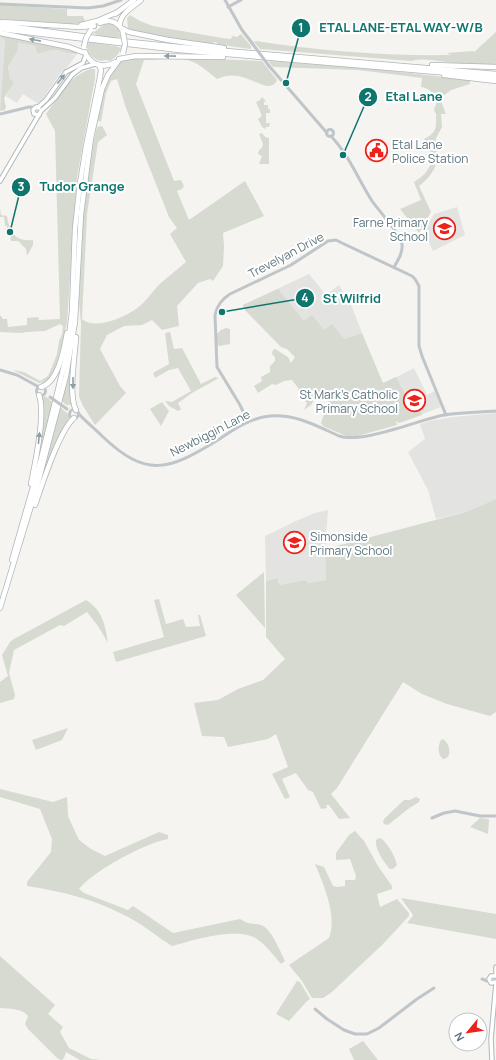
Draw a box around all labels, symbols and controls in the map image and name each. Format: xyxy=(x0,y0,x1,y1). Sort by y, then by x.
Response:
callout: ETAL LANE-ETAL WAY-W/B xyxy=(291,15,491,40)
text: ETAL LANE-ETAL WAY-W/B xyxy=(319,18,483,36)
text: 1 xyxy=(298,19,304,36)
one-way arrow xyxy=(29,36,41,42)
one-way arrow xyxy=(163,53,176,59)
one-way arrow xyxy=(57,74,65,85)
callout: Etal Lane xyxy=(358,84,451,109)
text: Etal Lane xyxy=(385,87,443,105)
text: 2 xyxy=(364,88,372,105)
place label: Etal Lane Police Station xyxy=(392,136,469,167)
public building icon: Etal Lane Police Station xyxy=(364,138,390,164)
callout: Tudor Grange xyxy=(11,174,132,199)
text: Tudor Grange xyxy=(39,177,125,195)
text: 3 xyxy=(18,178,25,195)
place label: Farne Primary School xyxy=(353,214,429,245)
school or university icon: Farne Primary School xyxy=(431,216,457,242)
street label: Trevelyan Drive xyxy=(245,228,327,282)
callout: St Wilfrid xyxy=(295,286,389,311)
text: 4 xyxy=(301,289,309,306)
text: St Wilfrid xyxy=(323,289,381,307)
one-way arrow xyxy=(70,377,76,390)
place label: St Mark's Catholic Primary School xyxy=(299,386,398,417)
school or university icon: St Mark's Catholic Primary School xyxy=(401,388,427,414)
street label: Newbiggin Lane xyxy=(167,406,253,460)
one-way arrow xyxy=(36,432,42,444)
place label: Simonside Primary School xyxy=(310,528,392,559)
school or university icon: Simonside Primary School xyxy=(282,530,308,556)
north arrow xyxy=(448,1012,488,1052)
text: N xyxy=(450,1030,467,1044)

